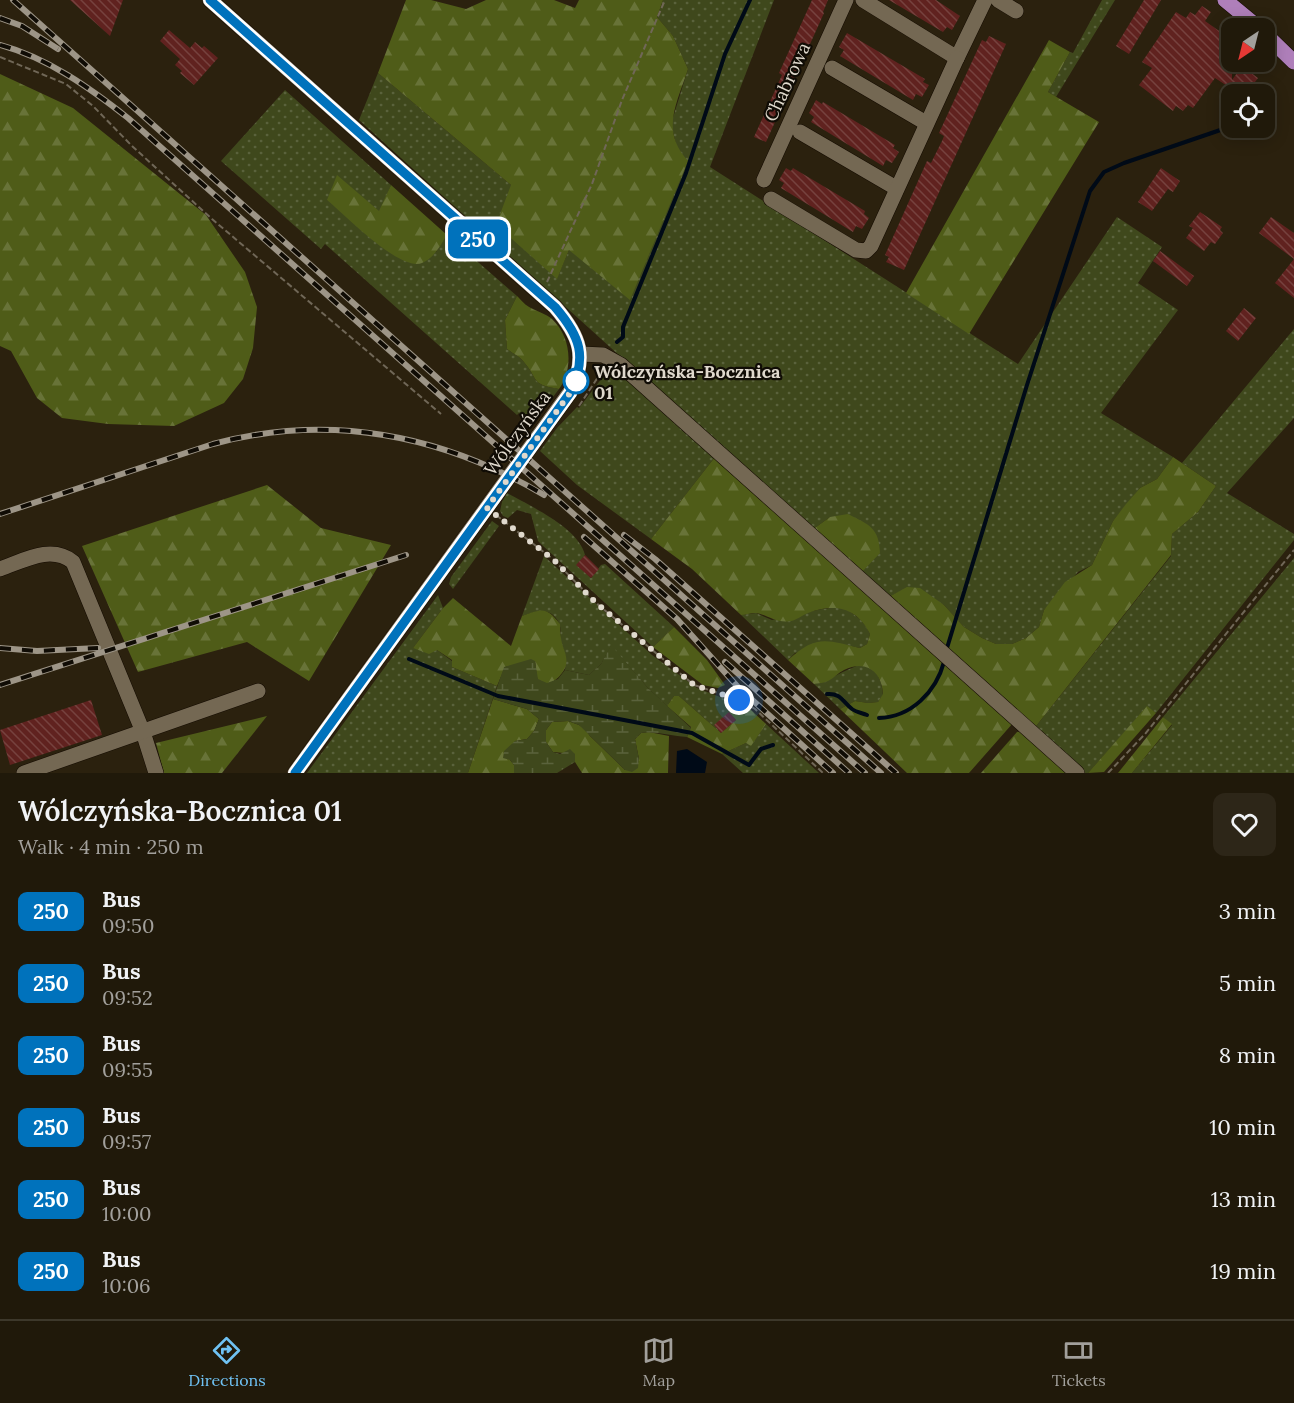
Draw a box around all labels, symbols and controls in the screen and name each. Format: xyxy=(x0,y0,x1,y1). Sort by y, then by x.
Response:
north arrow xyxy=(1221,18,1275,72)
map controls xyxy=(1221,18,1275,138)
street label: Chabrowa xyxy=(759,39,815,125)
button: locate xyxy=(1221,84,1275,138)
line badge: 250 xyxy=(444,220,512,258)
text: 250 xyxy=(460,226,496,253)
place label: Wólczyńska-Bocznica 01 xyxy=(594,360,781,404)
marker: Wólczyńska-Bocznica 01 xyxy=(563,368,589,394)
street label: Wólczyńska xyxy=(479,386,555,480)
your location xyxy=(724,685,754,715)
text: Wólczyńska-Bocznica 01 xyxy=(18,793,342,829)
button: heart xyxy=(1213,793,1276,856)
text: Walk · 4 min · 250 m xyxy=(18,834,204,859)
text: Bus xyxy=(102,885,141,913)
text: 3 min xyxy=(1219,897,1276,925)
text: 250 xyxy=(33,898,69,925)
text: 09:50 xyxy=(102,913,154,938)
text: Bus xyxy=(102,957,141,985)
text: 5 min xyxy=(1219,969,1276,997)
text: 250 xyxy=(33,970,69,997)
text: 09:52 xyxy=(102,985,153,1010)
text: Bus xyxy=(102,1029,141,1057)
text: 8 min xyxy=(1219,1041,1276,1069)
text: 250 xyxy=(33,1042,69,1069)
text: 09:55 xyxy=(102,1057,153,1082)
text: Bus xyxy=(102,1101,141,1129)
text: 10 min xyxy=(1209,1113,1276,1141)
text: 250 xyxy=(33,1114,69,1141)
text: 09:57 xyxy=(102,1129,151,1154)
text: Bus xyxy=(102,1173,141,1201)
text: 13 min xyxy=(1211,1185,1276,1213)
text: 250 xyxy=(33,1186,69,1213)
text: 10:00 xyxy=(102,1201,152,1226)
text: Bus xyxy=(102,1245,141,1273)
text: 19 min xyxy=(1210,1257,1276,1285)
text: 250 xyxy=(33,1258,69,1285)
text: 10:06 xyxy=(102,1273,151,1298)
tab: Directions xyxy=(188,1334,266,1390)
tab: Map xyxy=(642,1334,675,1390)
tab: Tickets xyxy=(1052,1334,1106,1390)

